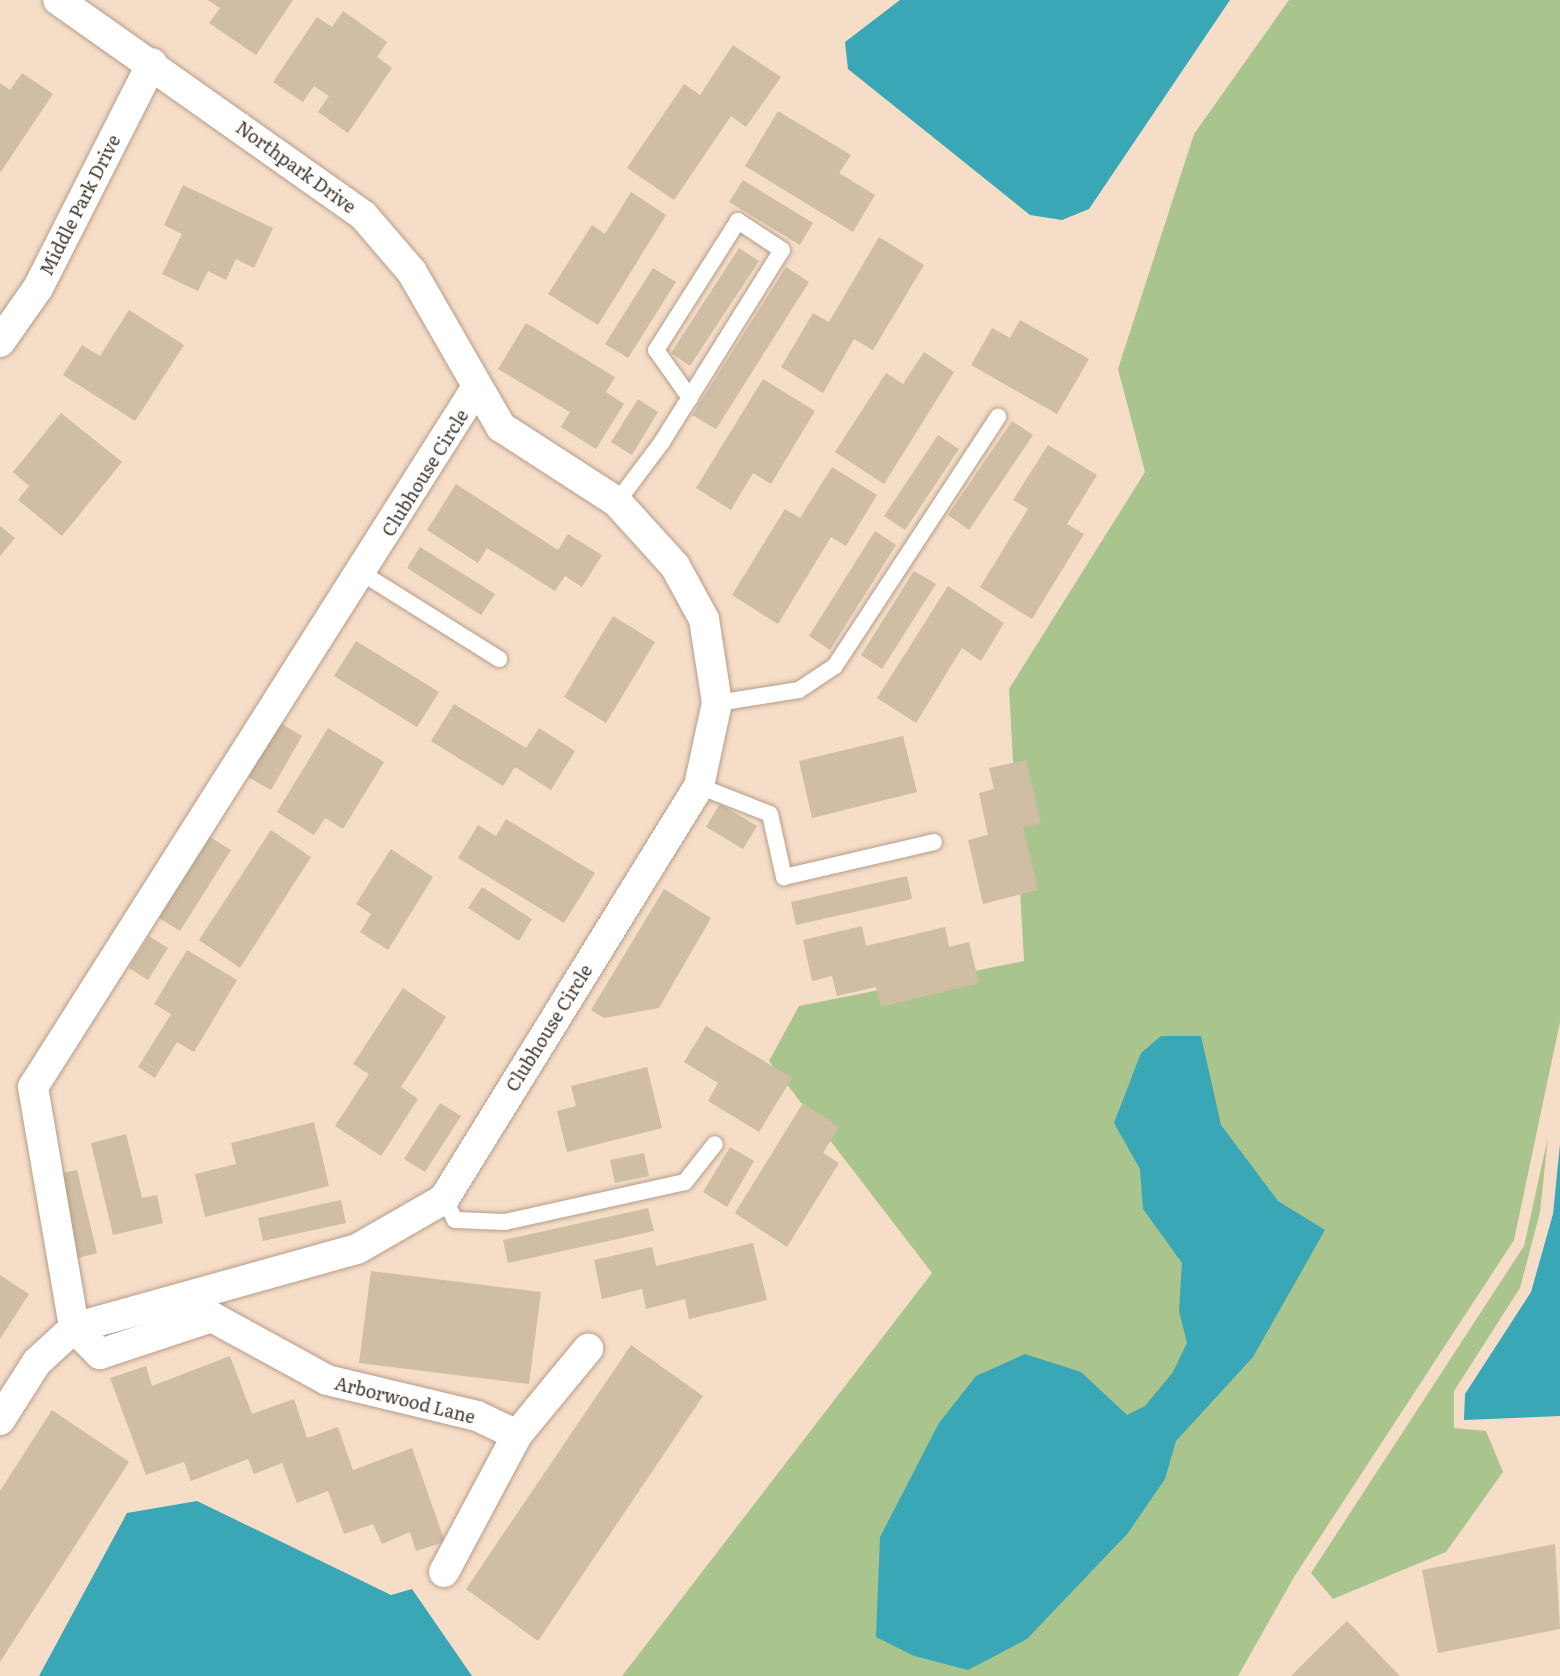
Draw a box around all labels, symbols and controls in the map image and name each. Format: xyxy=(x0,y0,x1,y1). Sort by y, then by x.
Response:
street label: Northpark Drive xyxy=(232,116,360,218)
street label: Middle Park Drive xyxy=(35,131,125,279)
street label: Clubhouse Circle xyxy=(377,406,473,540)
street label: Clubhouse Circle xyxy=(501,961,597,1095)
street label: Arborwood Lane xyxy=(333,1372,477,1428)

